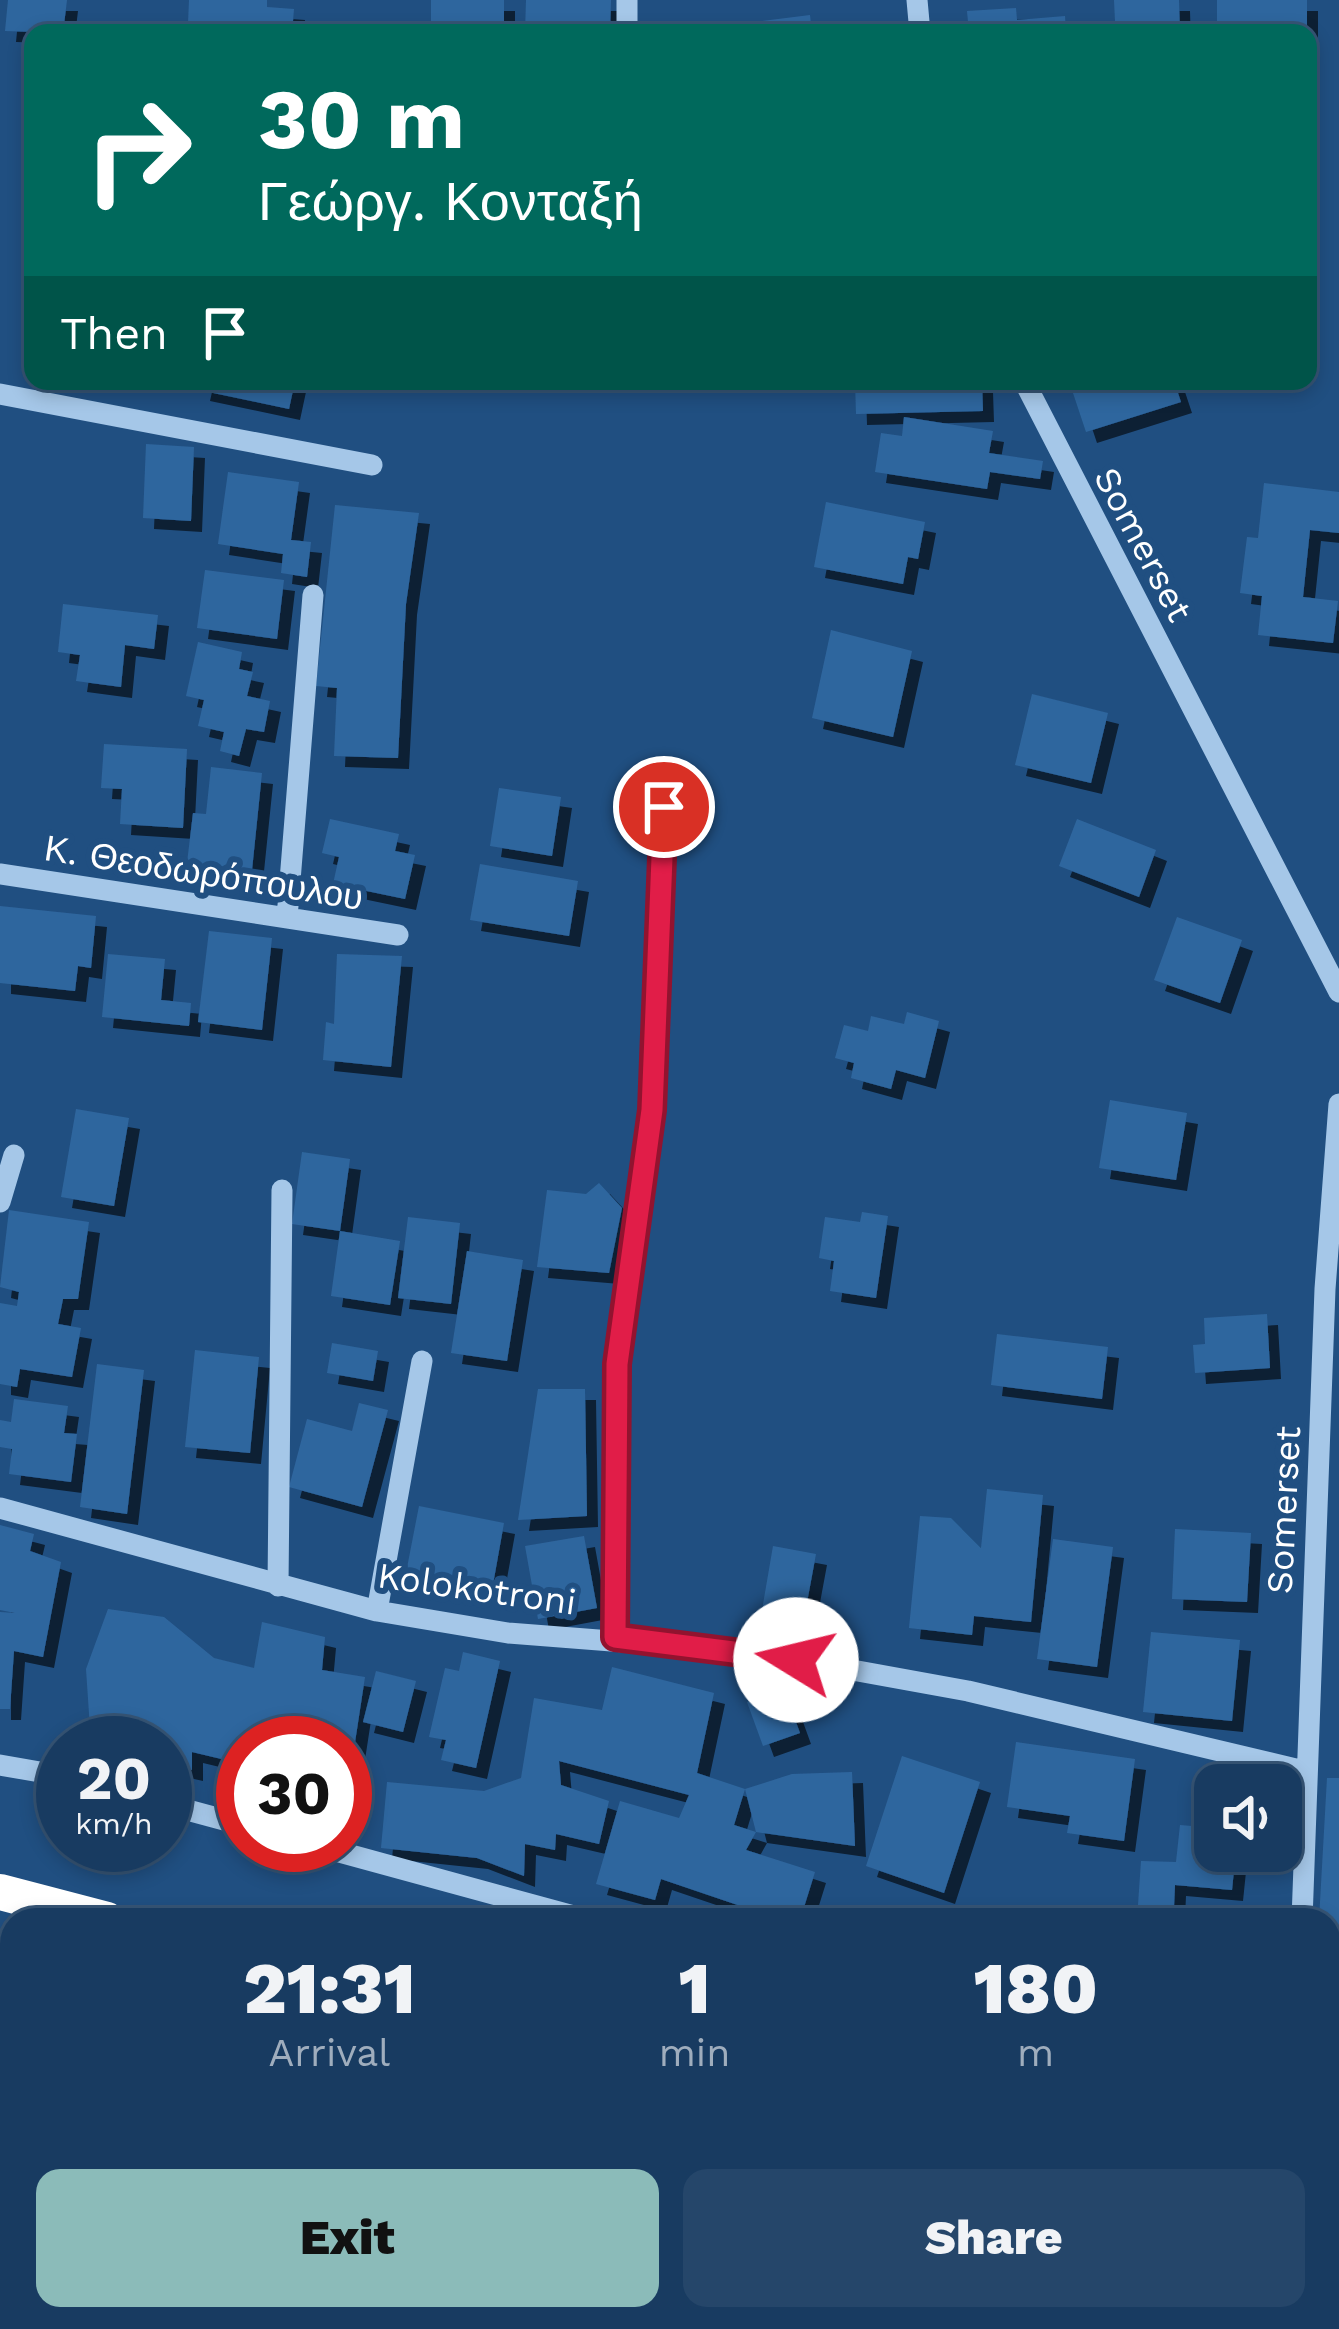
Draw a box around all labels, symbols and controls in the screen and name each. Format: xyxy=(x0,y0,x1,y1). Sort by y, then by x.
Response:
text: 30 m xyxy=(258,70,465,168)
icon: right xyxy=(60,72,216,228)
text: Γεώργ. Κονταξή xyxy=(258,170,643,233)
icon: arrive xyxy=(192,300,258,366)
text: Then xyxy=(60,307,168,360)
street label: Somerset xyxy=(1085,460,1201,628)
pin xyxy=(613,756,715,858)
icon: arrive xyxy=(631,774,697,840)
street label: Κ. Θεοδωρόπουλου xyxy=(42,827,366,919)
street label: Somerset xyxy=(1259,1425,1309,1595)
street label: Kolokotroni xyxy=(375,1554,579,1624)
position arrow xyxy=(733,1597,859,1723)
speed limit sign: 30 xyxy=(216,1716,372,1872)
text: 20 xyxy=(77,1743,151,1814)
map controls xyxy=(1194,1764,1302,1872)
button: sound xyxy=(1194,1764,1302,1872)
text: km/h xyxy=(75,1806,153,1841)
text: 21:31 xyxy=(243,1946,416,2030)
text: 1 xyxy=(678,1946,711,2030)
text: 180 xyxy=(973,1946,1098,2030)
text: Arrival xyxy=(268,2030,390,2075)
text: min xyxy=(659,2030,730,2075)
text: m xyxy=(1017,2030,1054,2075)
button: Exit xyxy=(36,2169,659,2307)
button: Share xyxy=(683,2169,1305,2307)

